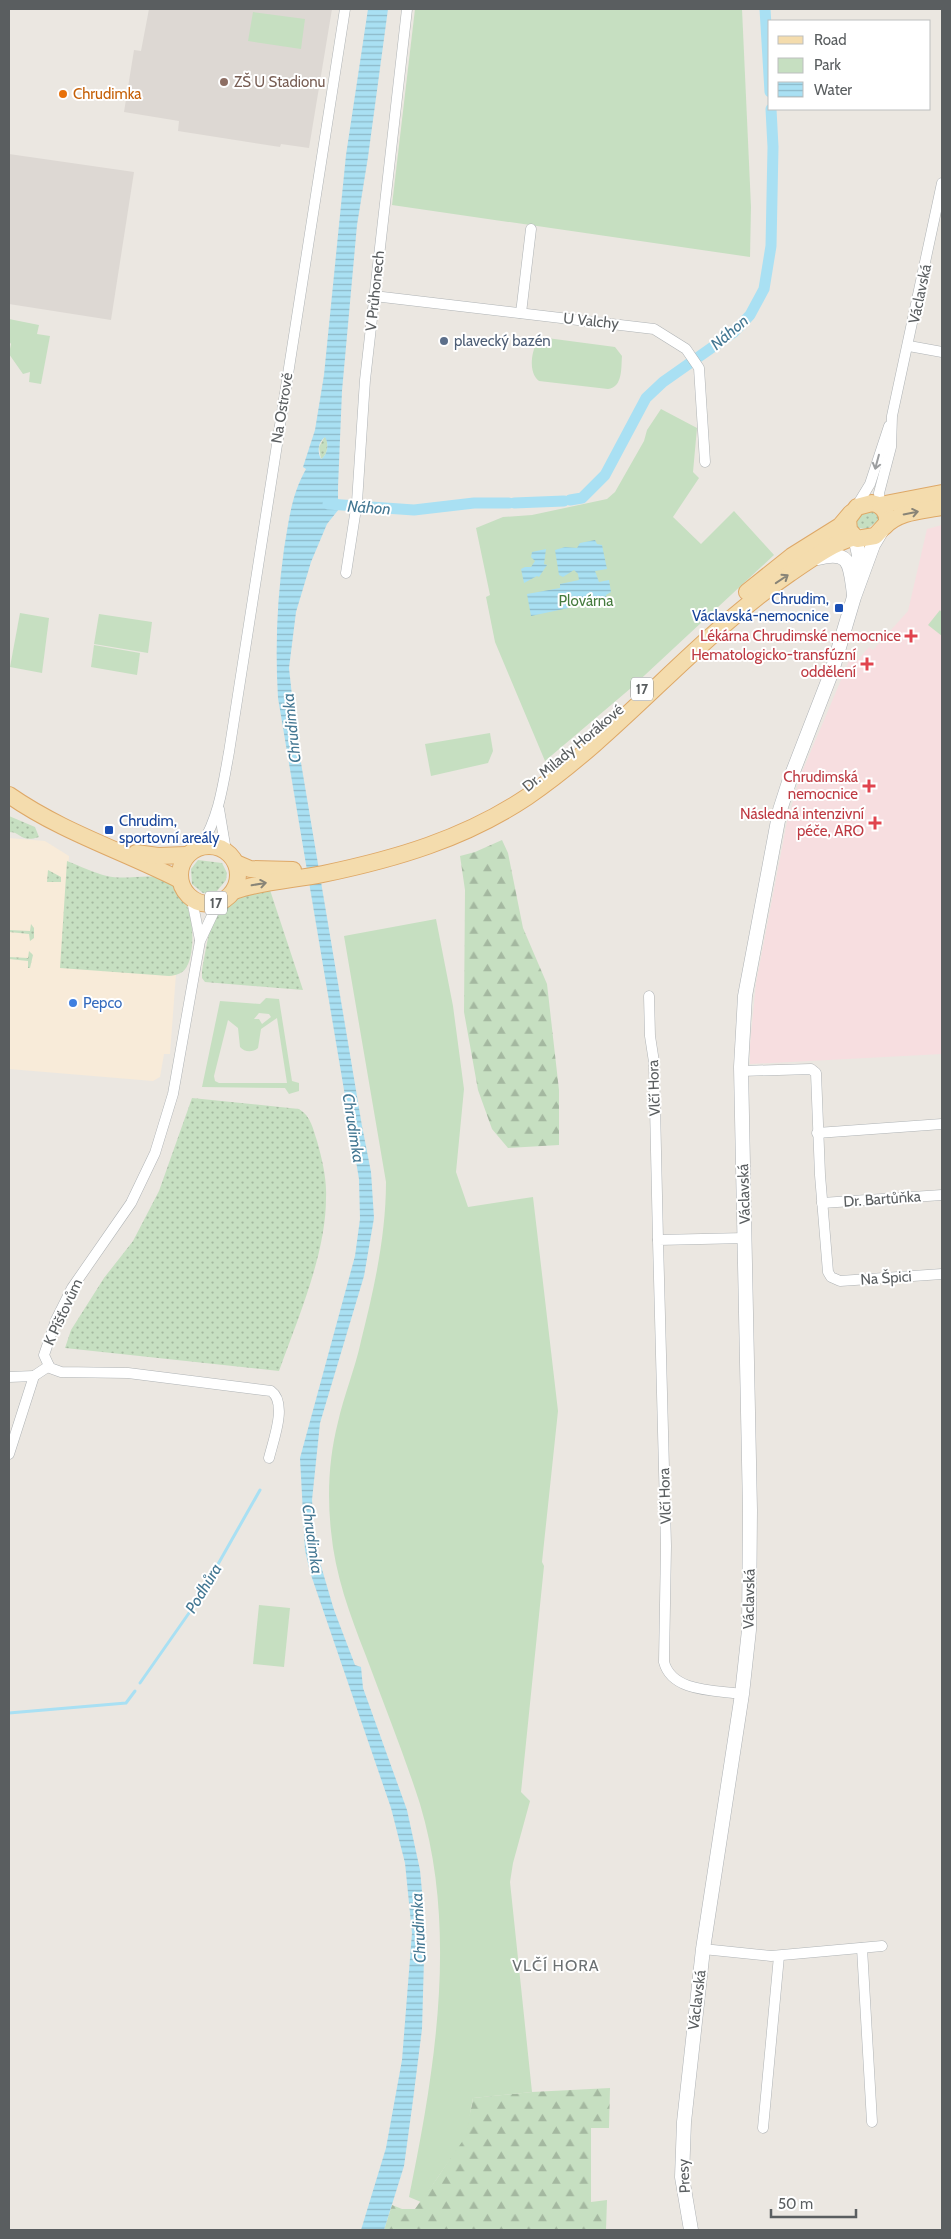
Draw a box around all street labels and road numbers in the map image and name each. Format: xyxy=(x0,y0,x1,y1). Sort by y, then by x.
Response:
street label: V Průhonech xyxy=(362,250,388,332)
street label: Václavská xyxy=(905,262,935,325)
street label: U Valchy xyxy=(562,309,620,333)
street label: Na Ostrově xyxy=(268,371,297,445)
road number: 17 xyxy=(631,678,653,701)
street label: Dr. Milady Horákové xyxy=(519,700,628,796)
road number: 17 xyxy=(205,891,227,914)
street label: Vlčí Hora xyxy=(644,1059,664,1117)
street label: Václavská xyxy=(734,1163,754,1224)
street label: Dr. Bartůňka xyxy=(843,1187,922,1211)
street label: Na Špici xyxy=(860,1266,912,1289)
street label: K Píšťovům xyxy=(40,1276,86,1348)
street label: Vlčí Hora xyxy=(655,1467,675,1525)
street label: Václavská xyxy=(739,1568,759,1629)
street label: Václavská xyxy=(684,1968,710,2031)
street label: Presy xyxy=(674,2158,694,2194)

